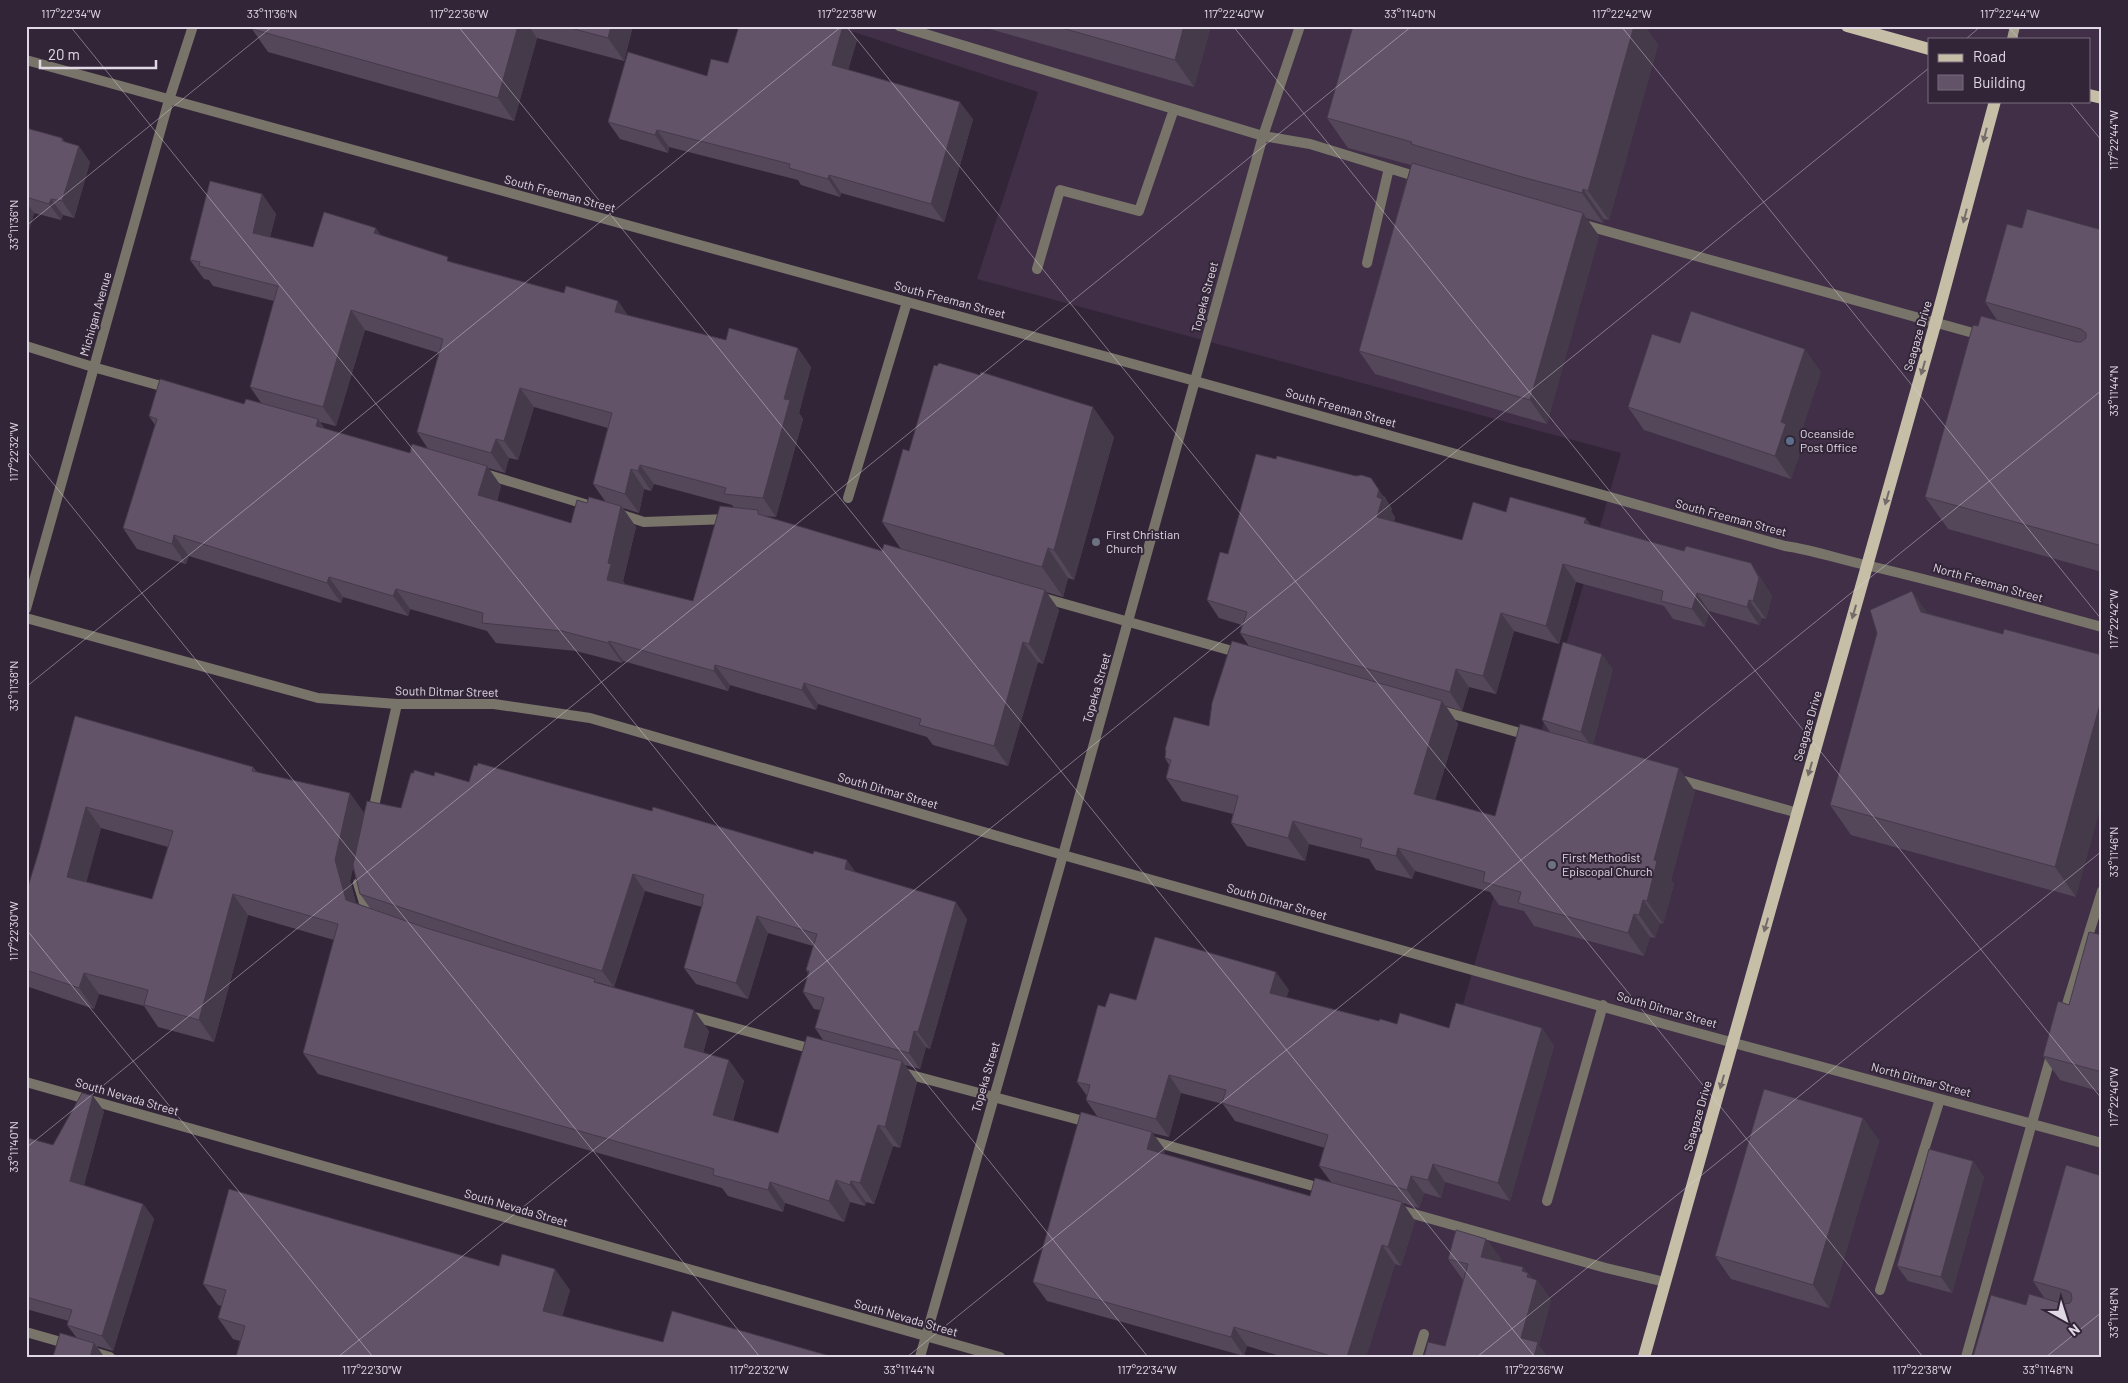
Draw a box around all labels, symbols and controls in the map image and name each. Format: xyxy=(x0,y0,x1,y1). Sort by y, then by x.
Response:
text: 117°22'34"W xyxy=(41,6,101,20)
text: 33°11'36"N xyxy=(247,6,297,20)
text: 117°22'36"W xyxy=(429,6,489,20)
text: 117°22'38"W xyxy=(817,6,877,20)
text: 117°22'40"W xyxy=(1204,6,1265,20)
text: 33°11'40"N xyxy=(1384,6,1436,20)
text: 117°22'42"W xyxy=(1592,6,1652,20)
text: 117°22'44"W xyxy=(1980,6,2040,20)
scale bar xyxy=(40,38,156,70)
legend xyxy=(1928,38,2090,102)
text: 20 m xyxy=(48,45,80,63)
text: Road xyxy=(1973,47,2006,65)
text: Building xyxy=(1973,73,2026,91)
text: 117°22'44"W xyxy=(2106,110,2120,170)
one-way arrow xyxy=(1981,127,1989,142)
street label: South Freeman Street xyxy=(503,171,617,215)
text: 33°11'36"N xyxy=(6,200,20,250)
one-way arrow xyxy=(1960,209,1968,224)
street label: Topeka Street xyxy=(1188,260,1220,334)
street label: Michigan Avenue xyxy=(76,270,114,357)
street label: South Freeman Street xyxy=(893,277,1007,321)
street label: Seagaze Drive xyxy=(1900,299,1934,373)
one-way arrow xyxy=(1919,361,1927,376)
text: 33°11'44"N xyxy=(2106,365,2120,417)
street label: South Freeman Street xyxy=(1284,385,1398,430)
text: 117°22'32"W xyxy=(6,422,20,482)
place label: Oceanside Post Office xyxy=(1800,426,1857,454)
marker: Oceanside Post Office xyxy=(1784,435,1796,447)
one-way arrow xyxy=(1882,491,1890,506)
street label: South Freeman Street xyxy=(1674,495,1788,539)
place label: First Christian Church xyxy=(1106,527,1180,555)
marker: First Christian Church xyxy=(1090,536,1102,548)
street label: North Freeman Street xyxy=(1932,560,2045,604)
text: 117°22'42"W xyxy=(2106,589,2120,649)
one-way arrow xyxy=(1850,605,1858,620)
street label: Topeka Street xyxy=(1079,651,1113,725)
text: 33°11'38"N xyxy=(6,661,20,711)
street label: South Ditmar Street xyxy=(395,683,499,699)
street label: Seagaze Drive xyxy=(1790,689,1824,763)
one-way arrow xyxy=(1806,761,1814,776)
street label: South Ditmar Street xyxy=(837,769,940,811)
text: 33°11'46"N xyxy=(2106,827,2120,877)
place label: First Methodist Episcopal Church xyxy=(1562,850,1653,878)
marker: First Methodist Episcopal Church xyxy=(1546,859,1558,871)
street label: South Ditmar Street xyxy=(1226,880,1329,922)
text: 117°22'30"W xyxy=(6,901,20,961)
one-way arrow xyxy=(1762,918,1770,933)
street label: South Ditmar Street xyxy=(1616,988,1719,1030)
street label: Topeka Street xyxy=(968,1040,1002,1114)
street label: North Ditmar Street xyxy=(1870,1059,1973,1099)
text: 117°22'40"W xyxy=(2106,1066,2120,1127)
one-way arrow xyxy=(1717,1074,1725,1089)
street label: South Nevada Street xyxy=(74,1075,181,1118)
street label: Seagaze Drive xyxy=(1680,1079,1714,1153)
text: 33°11'40"N xyxy=(6,1121,20,1173)
street label: South Nevada Street xyxy=(463,1186,570,1229)
text: 33°11'48"N xyxy=(2106,1288,2120,1338)
street label: South Nevada Street xyxy=(853,1296,960,1339)
north arrow xyxy=(2040,1296,2090,1346)
text: N xyxy=(2066,1321,2083,1340)
text: 117°22'30"W xyxy=(342,1362,402,1376)
text: 117°22'32"W xyxy=(729,1362,789,1376)
text: 33°11'44"N xyxy=(883,1362,935,1376)
text: 117°22'34"W xyxy=(1117,1362,1177,1376)
text: 117°22'36"W xyxy=(1504,1362,1564,1376)
text: 117°22'38"W xyxy=(1892,1362,1952,1376)
text: 33°11'48"N xyxy=(2023,1362,2073,1376)

